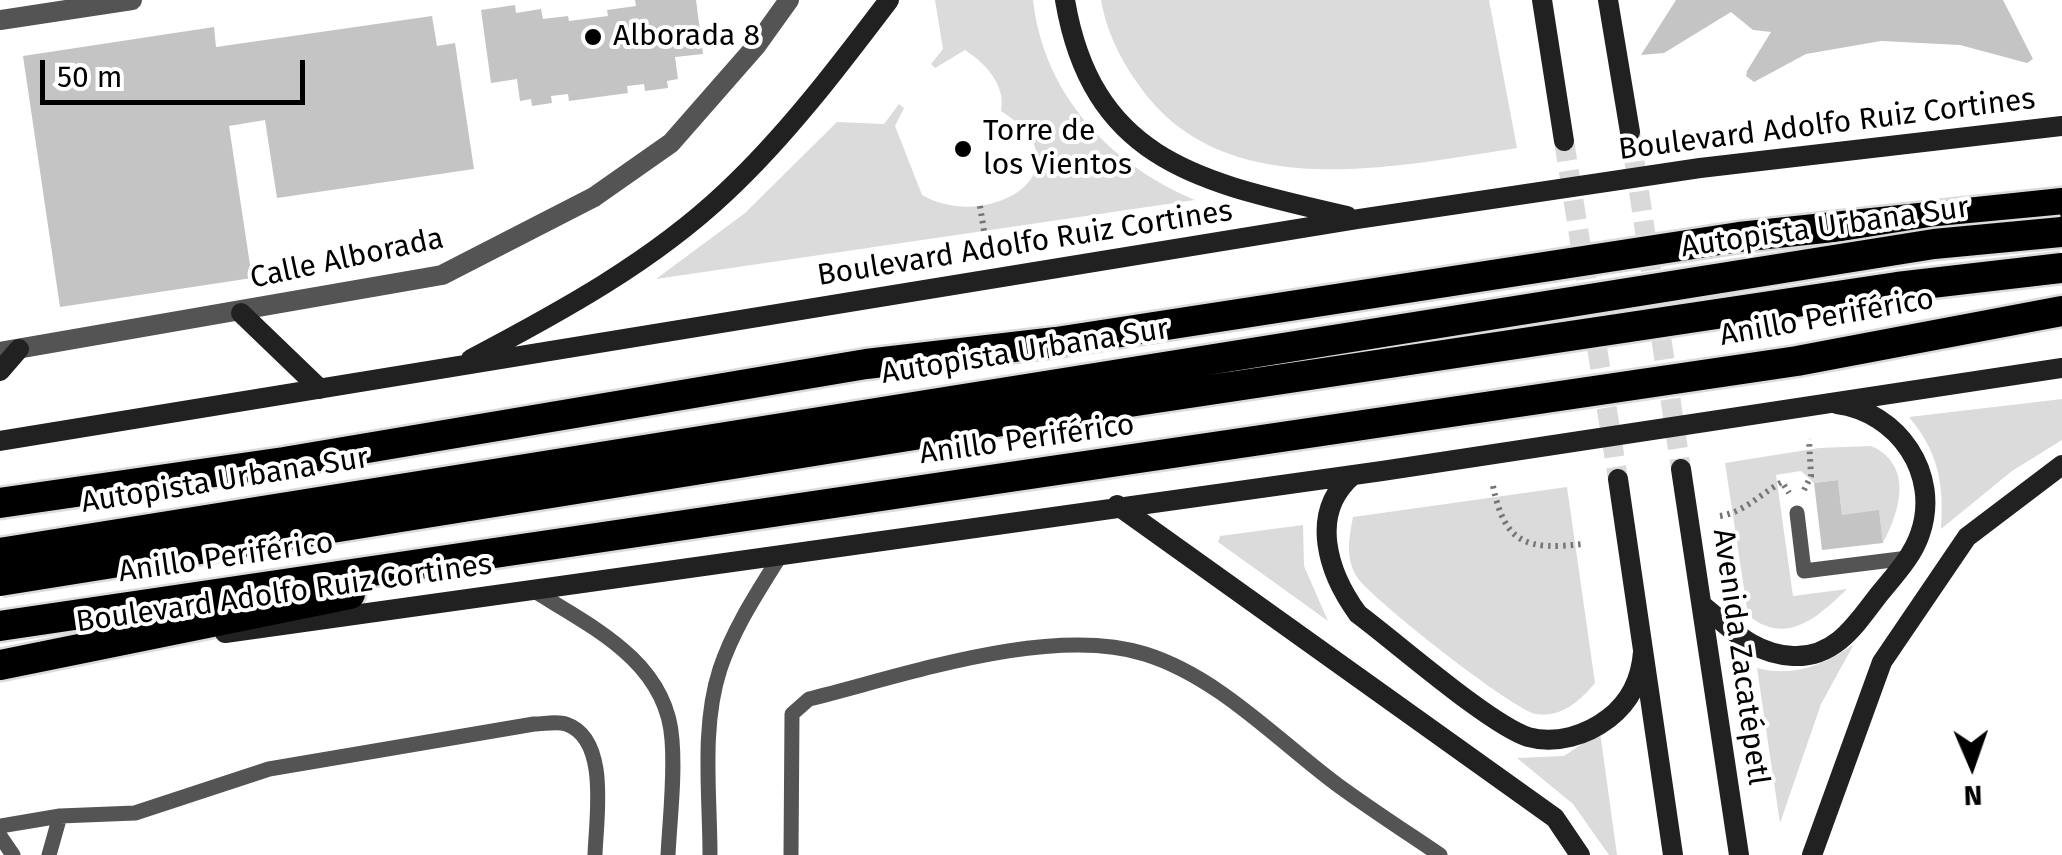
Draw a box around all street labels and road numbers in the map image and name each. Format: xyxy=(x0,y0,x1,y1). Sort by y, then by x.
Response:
street label: Boulevard Adolfo Ruiz Cortines xyxy=(1617,82,2037,168)
street label: Autopista Urbana Sur xyxy=(1679,190,1971,266)
street label: Boulevard Adolfo Ruiz Cortines xyxy=(815,193,1235,295)
street label: Calle Alborada xyxy=(247,221,447,297)
street label: Anillo Periférico xyxy=(1717,281,1937,355)
street label: Autopista Urbana Sur xyxy=(879,312,1171,392)
street label: Anillo Periférico xyxy=(917,407,1137,473)
street label: Autopista Urbana Sur xyxy=(79,441,371,521)
street label: Anillo Periférico xyxy=(116,525,336,591)
street label: Avenida Zacatépetl xyxy=(1704,526,1776,788)
street label: Boulevard Adolfo Ruiz Cortines xyxy=(74,547,494,641)

